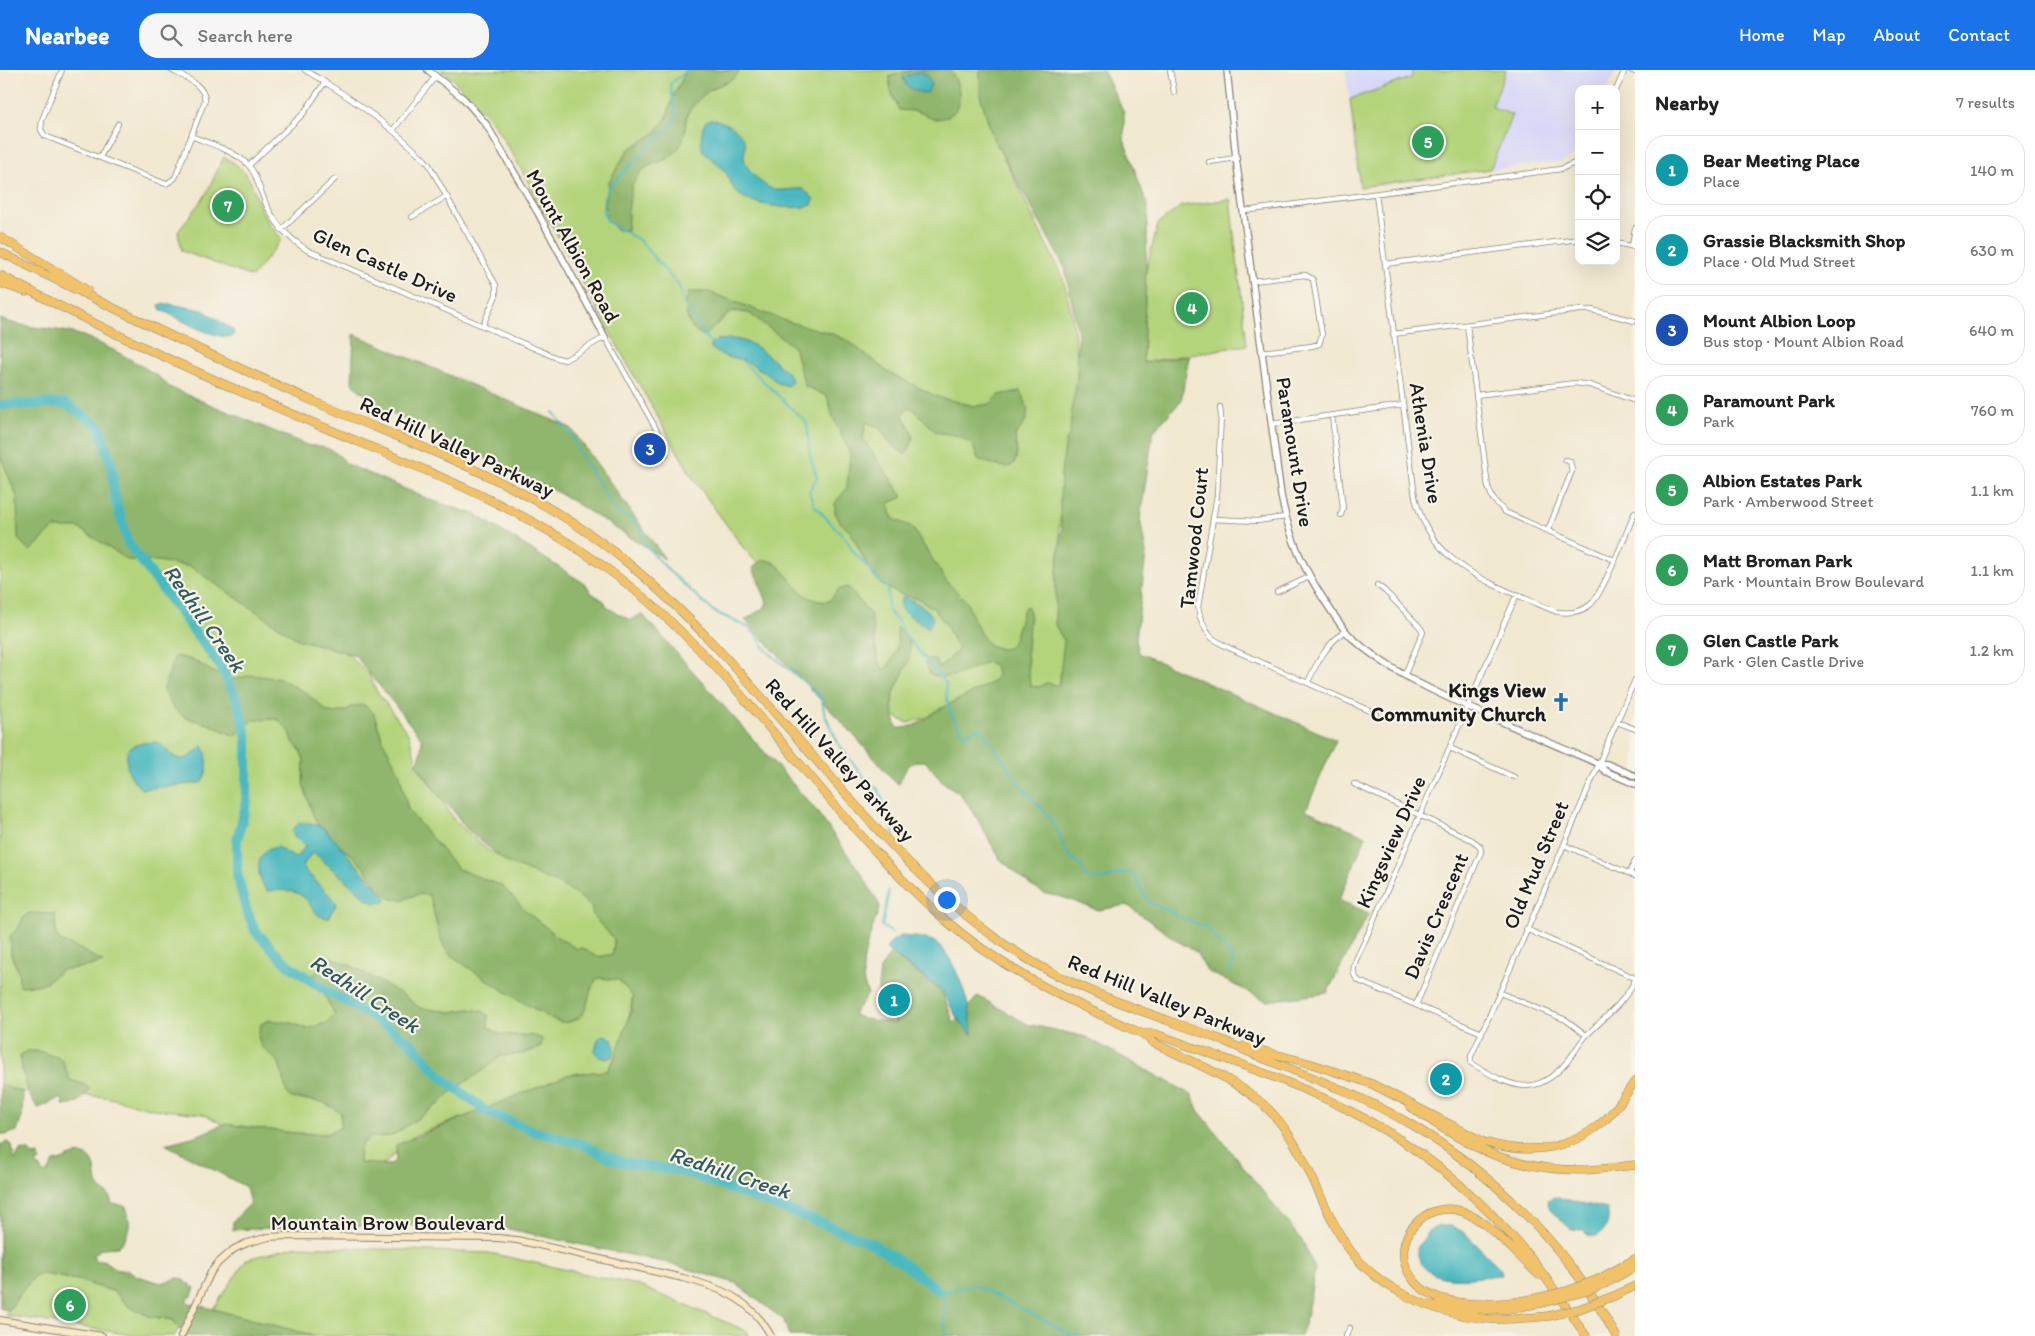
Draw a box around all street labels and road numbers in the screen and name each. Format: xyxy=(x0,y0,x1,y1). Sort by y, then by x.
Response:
street label: Mount Albion Road xyxy=(521,165,626,327)
street label: Glen Castle Drive xyxy=(309,221,461,308)
street label: Paramount Drive xyxy=(1271,375,1320,529)
street label: Athenia Drive xyxy=(1405,381,1448,505)
street label: Red Hill Valley Parkway xyxy=(356,390,559,503)
street label: Tamwood Court xyxy=(1174,466,1213,610)
street label: Red Hill Valley Parkway xyxy=(760,673,921,847)
street label: Kingsview Drive xyxy=(1350,772,1431,912)
street label: Old Mud Street xyxy=(1497,797,1574,933)
street label: Davis Crescent xyxy=(1398,849,1473,983)
street label: Red Hill Valley Parkway xyxy=(1064,948,1270,1051)
street label: Mountain Brow Boulevard xyxy=(271,1210,506,1235)

